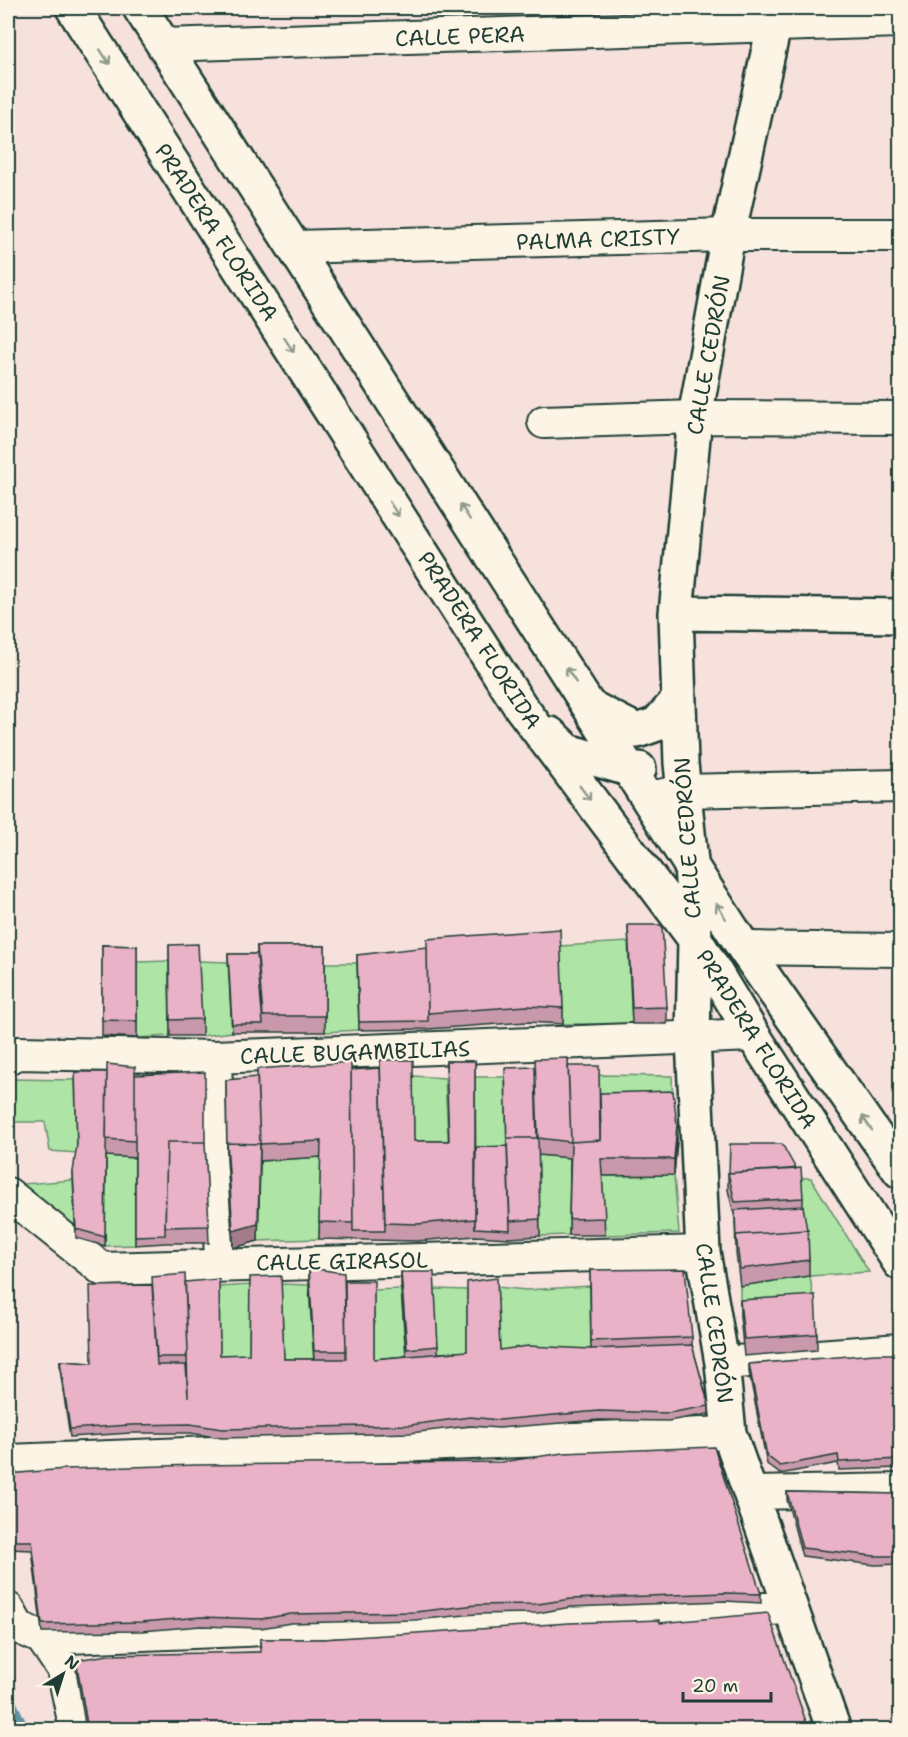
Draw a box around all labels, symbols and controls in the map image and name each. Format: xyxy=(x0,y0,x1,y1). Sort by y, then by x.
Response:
street label: CALLE PERA xyxy=(395,20,525,53)
one-way arrow xyxy=(99,48,111,65)
street label: PRADERA FLORIDA xyxy=(148,138,285,327)
street label: PALMA CRISTY xyxy=(516,222,680,257)
street label: CALLE CEDRÓN xyxy=(680,273,737,437)
one-way arrow xyxy=(284,336,296,353)
one-way arrow xyxy=(389,500,401,517)
one-way arrow xyxy=(459,503,472,520)
street label: PRADERA FLORIDA xyxy=(411,546,548,735)
one-way arrow xyxy=(565,668,577,684)
street label: CALLE CEDRÓN xyxy=(667,756,708,920)
one-way arrow xyxy=(579,784,592,800)
one-way arrow xyxy=(715,903,727,920)
street label: PRADERA FLORIDA xyxy=(690,944,824,1135)
street label: CALLE BUGAMBILIAS xyxy=(239,1034,471,1071)
one-way arrow xyxy=(861,1116,873,1132)
street label: CALLE CEDRÓN xyxy=(689,1241,740,1405)
street label: CALLE GIRASOL xyxy=(256,1246,428,1277)
north arrow xyxy=(33,1644,93,1704)
text: N xyxy=(60,1650,83,1675)
scale bar xyxy=(683,1665,772,1703)
text: 20 m xyxy=(692,1674,738,1698)

